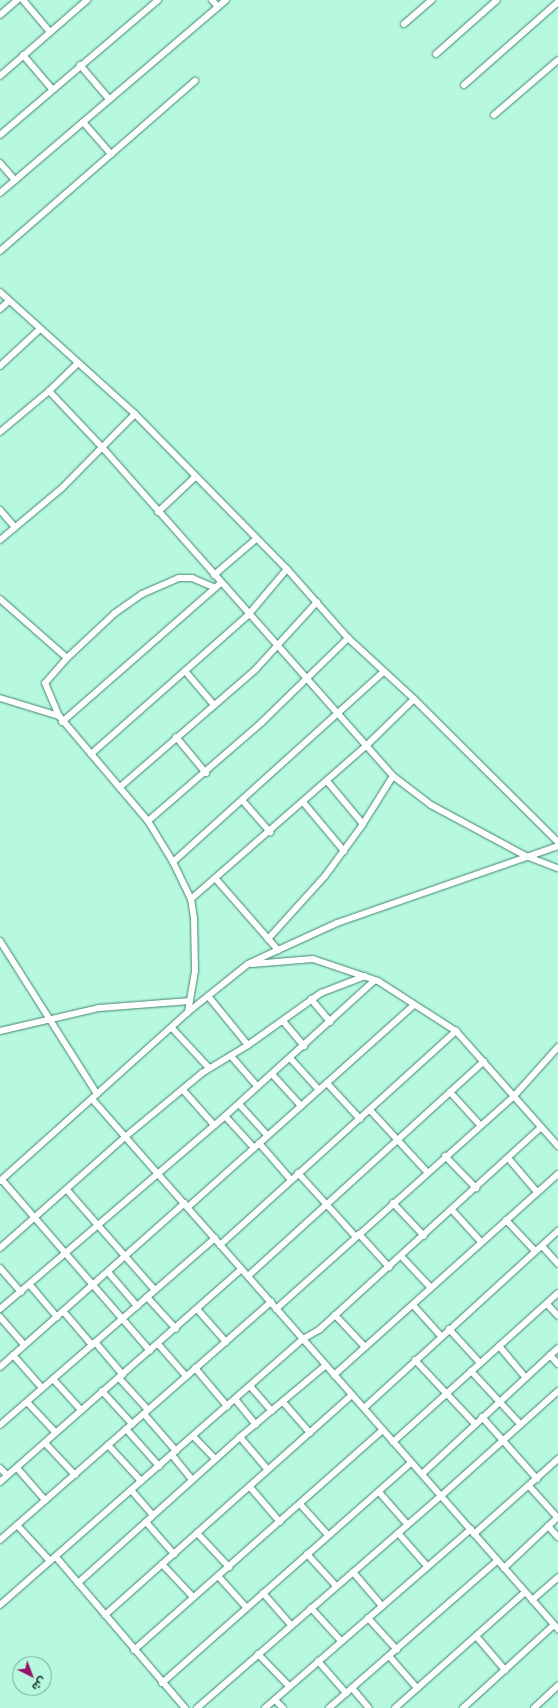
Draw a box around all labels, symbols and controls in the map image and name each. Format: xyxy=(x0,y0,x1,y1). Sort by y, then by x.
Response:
north arrow xyxy=(12,1656,52,1696)
text: ش xyxy=(29,1674,50,1694)

